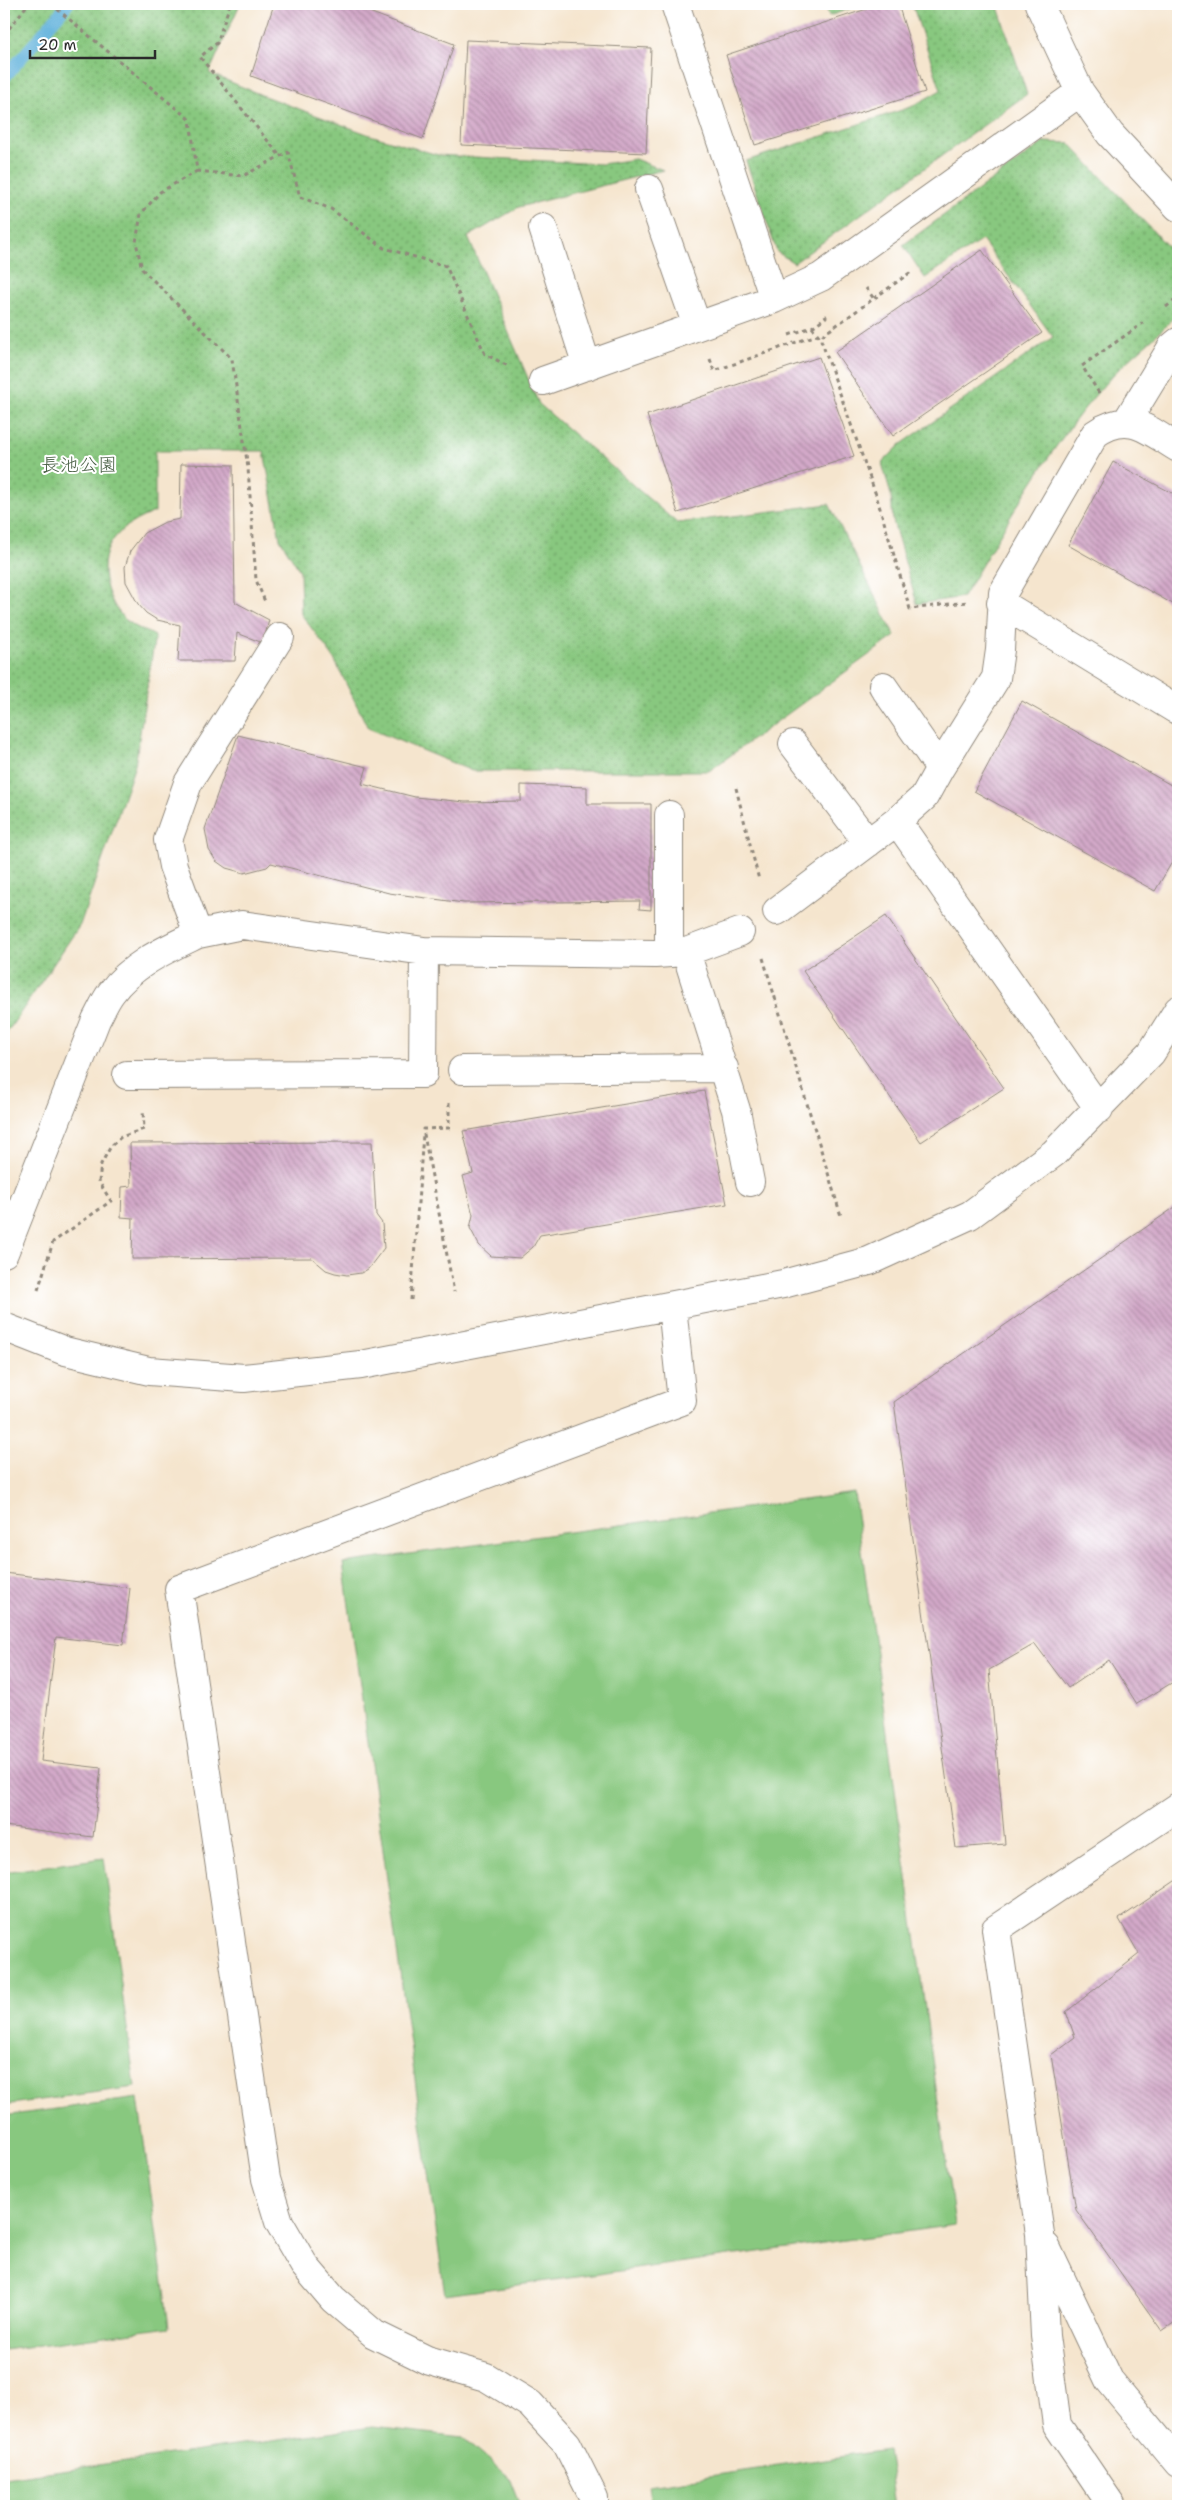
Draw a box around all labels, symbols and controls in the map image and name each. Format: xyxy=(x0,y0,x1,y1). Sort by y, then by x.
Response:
scale bar xyxy=(30,28,155,60)
text: 20 m xyxy=(38,35,77,55)
park label: 長池公園 xyxy=(41,452,117,477)

